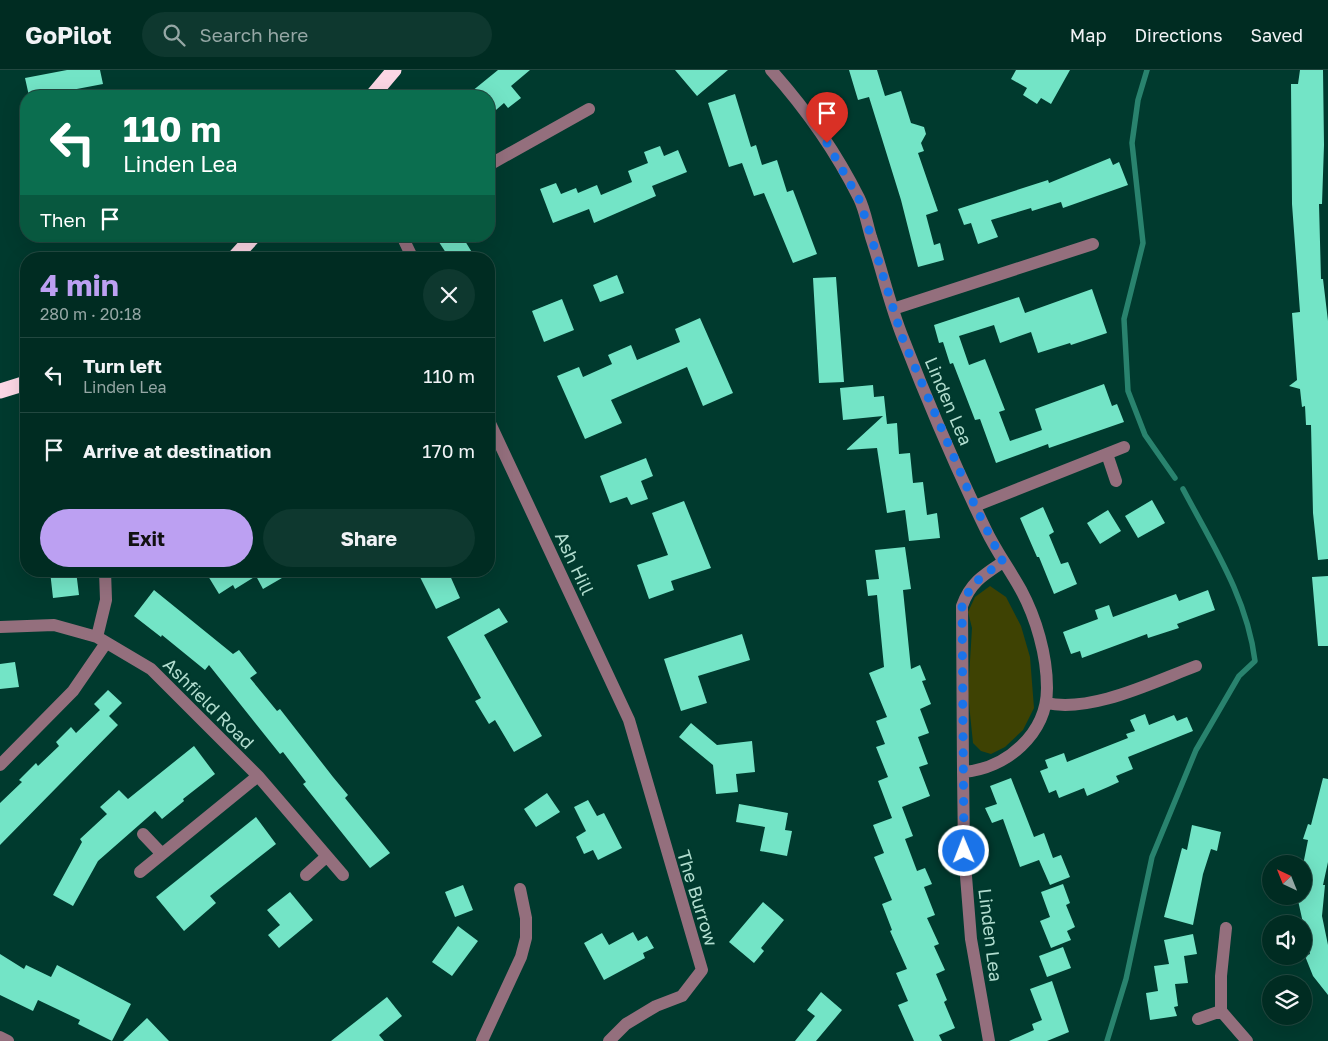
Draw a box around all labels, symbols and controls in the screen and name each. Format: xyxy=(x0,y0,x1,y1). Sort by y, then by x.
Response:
search box xyxy=(142,12,492,57)
text: GoPilot xyxy=(25,20,112,49)
icon: search xyxy=(160,21,188,49)
text: Search here xyxy=(200,23,308,46)
text: Map xyxy=(1070,24,1106,46)
text: Directions xyxy=(1134,24,1222,46)
text: Saved xyxy=(1250,24,1303,46)
pin xyxy=(806,92,848,143)
icon: arrive xyxy=(813,99,841,127)
text: 110 m xyxy=(123,108,221,150)
icon: left xyxy=(40,110,105,175)
text: Linden Lea xyxy=(123,150,238,177)
icon: arrive xyxy=(96,205,124,233)
text: Then xyxy=(40,208,86,231)
text: 4 min xyxy=(40,267,119,303)
button: close xyxy=(423,269,475,321)
text: 280 m · 20:18 xyxy=(40,304,141,324)
street label: Linden Lea xyxy=(921,353,977,449)
text: Turn left xyxy=(83,354,162,377)
icon: left xyxy=(40,361,68,389)
text: 110 m xyxy=(423,364,475,387)
text: Linden Lea xyxy=(83,377,167,397)
icon: arrive xyxy=(40,436,68,464)
text: Arrive at destination xyxy=(83,439,271,462)
text: 170 m xyxy=(422,439,475,462)
button: Exit xyxy=(40,509,253,567)
button: Share xyxy=(263,509,475,567)
street label: Ash Hill xyxy=(551,528,599,598)
street label: Ashfield Road xyxy=(159,653,259,753)
position arrow xyxy=(937,824,989,876)
street label: The Burrow xyxy=(673,847,723,949)
north arrow xyxy=(1262,855,1312,905)
map controls xyxy=(1262,855,1312,1025)
street label: Linden Lea xyxy=(974,887,1008,983)
button: sound xyxy=(1262,915,1312,965)
button: layers xyxy=(1262,975,1312,1025)

